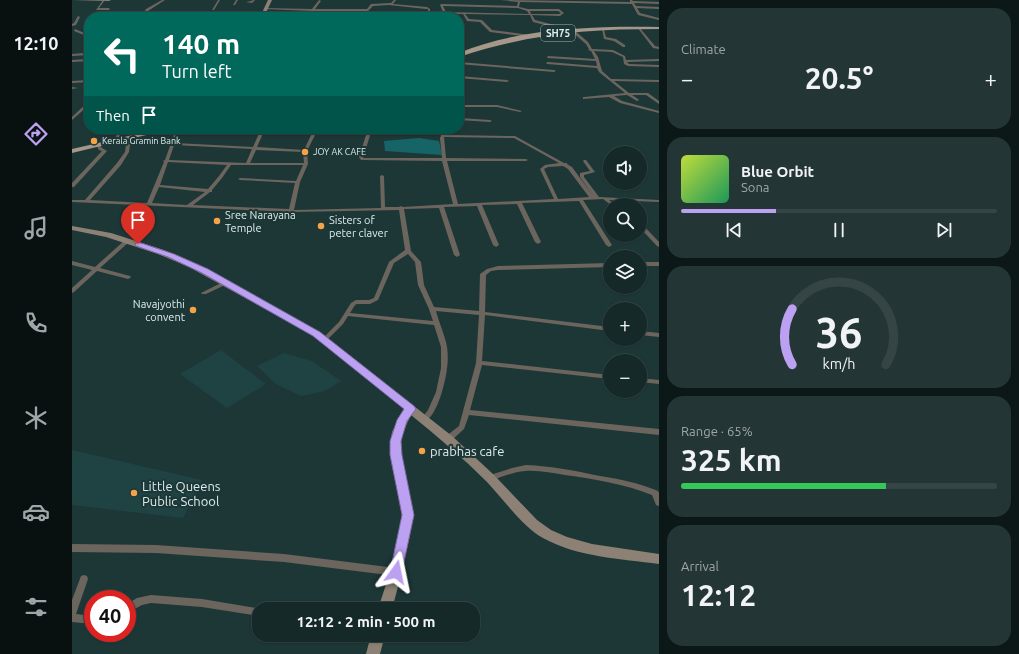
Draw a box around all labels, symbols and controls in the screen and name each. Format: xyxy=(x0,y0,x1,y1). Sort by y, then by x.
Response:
road number: SH75 xyxy=(541,25,575,41)
icon: left xyxy=(96,28,148,80)
text: 140 m xyxy=(162,28,240,59)
text: 12:10 xyxy=(13,33,59,53)
text: Climate xyxy=(681,42,726,56)
text: Turn left xyxy=(162,61,232,81)
text: 20.5° xyxy=(805,61,873,95)
text: − xyxy=(681,66,693,91)
text: + xyxy=(985,66,997,91)
icon: arrive xyxy=(138,104,160,126)
text: Then xyxy=(96,107,130,124)
icon: directions xyxy=(22,120,50,148)
marker: Kerala Gramin Bank xyxy=(89,136,99,146)
place label: Kerala Gramin Bank xyxy=(102,136,181,146)
map controls xyxy=(603,146,647,398)
button: sound xyxy=(603,146,647,190)
marker: JOY AK CAFE xyxy=(300,147,310,157)
place label: JOY AK CAFE xyxy=(313,147,366,157)
text: Blue Orbit xyxy=(741,163,814,180)
text: Sona xyxy=(741,180,770,194)
button: search xyxy=(603,198,647,242)
pin xyxy=(121,203,155,244)
icon: arrive xyxy=(127,209,149,231)
place label: Sree Narayana Temple xyxy=(225,209,296,234)
icon: music xyxy=(22,214,50,242)
place label: Sisters of peter claver xyxy=(329,214,389,239)
marker: Sree Narayana Temple xyxy=(212,216,222,226)
icon: previous xyxy=(723,219,745,241)
icon: pause xyxy=(828,219,850,241)
icon: next xyxy=(933,219,955,241)
marker: Sisters of peter claver xyxy=(316,221,326,231)
button: layers xyxy=(603,250,647,294)
place label: Navajyothi convent xyxy=(133,298,186,323)
button: + xyxy=(603,302,647,346)
marker: Navajyothi convent xyxy=(188,305,198,315)
icon: phone xyxy=(22,309,50,337)
text: 36 xyxy=(816,309,862,356)
button: − xyxy=(603,354,647,398)
text: km/h xyxy=(823,356,855,372)
icon: climate xyxy=(22,404,50,432)
text: Range · 65% xyxy=(681,424,753,438)
text: 325 km xyxy=(681,443,782,477)
place label: prabhas cafe xyxy=(430,444,504,458)
marker: prabhas cafe xyxy=(417,446,427,456)
place label: Little Queens Public School xyxy=(142,479,221,508)
marker: Little Queens Public School xyxy=(129,488,139,498)
icon: car xyxy=(22,498,50,526)
position arrow xyxy=(375,551,417,593)
text: Arrival xyxy=(681,559,719,573)
text: 12:12 xyxy=(681,578,756,612)
speed limit sign: 40 xyxy=(84,590,136,642)
icon: filters xyxy=(22,593,50,621)
text: 12:12 · 2 min · 500 m xyxy=(297,613,435,630)

